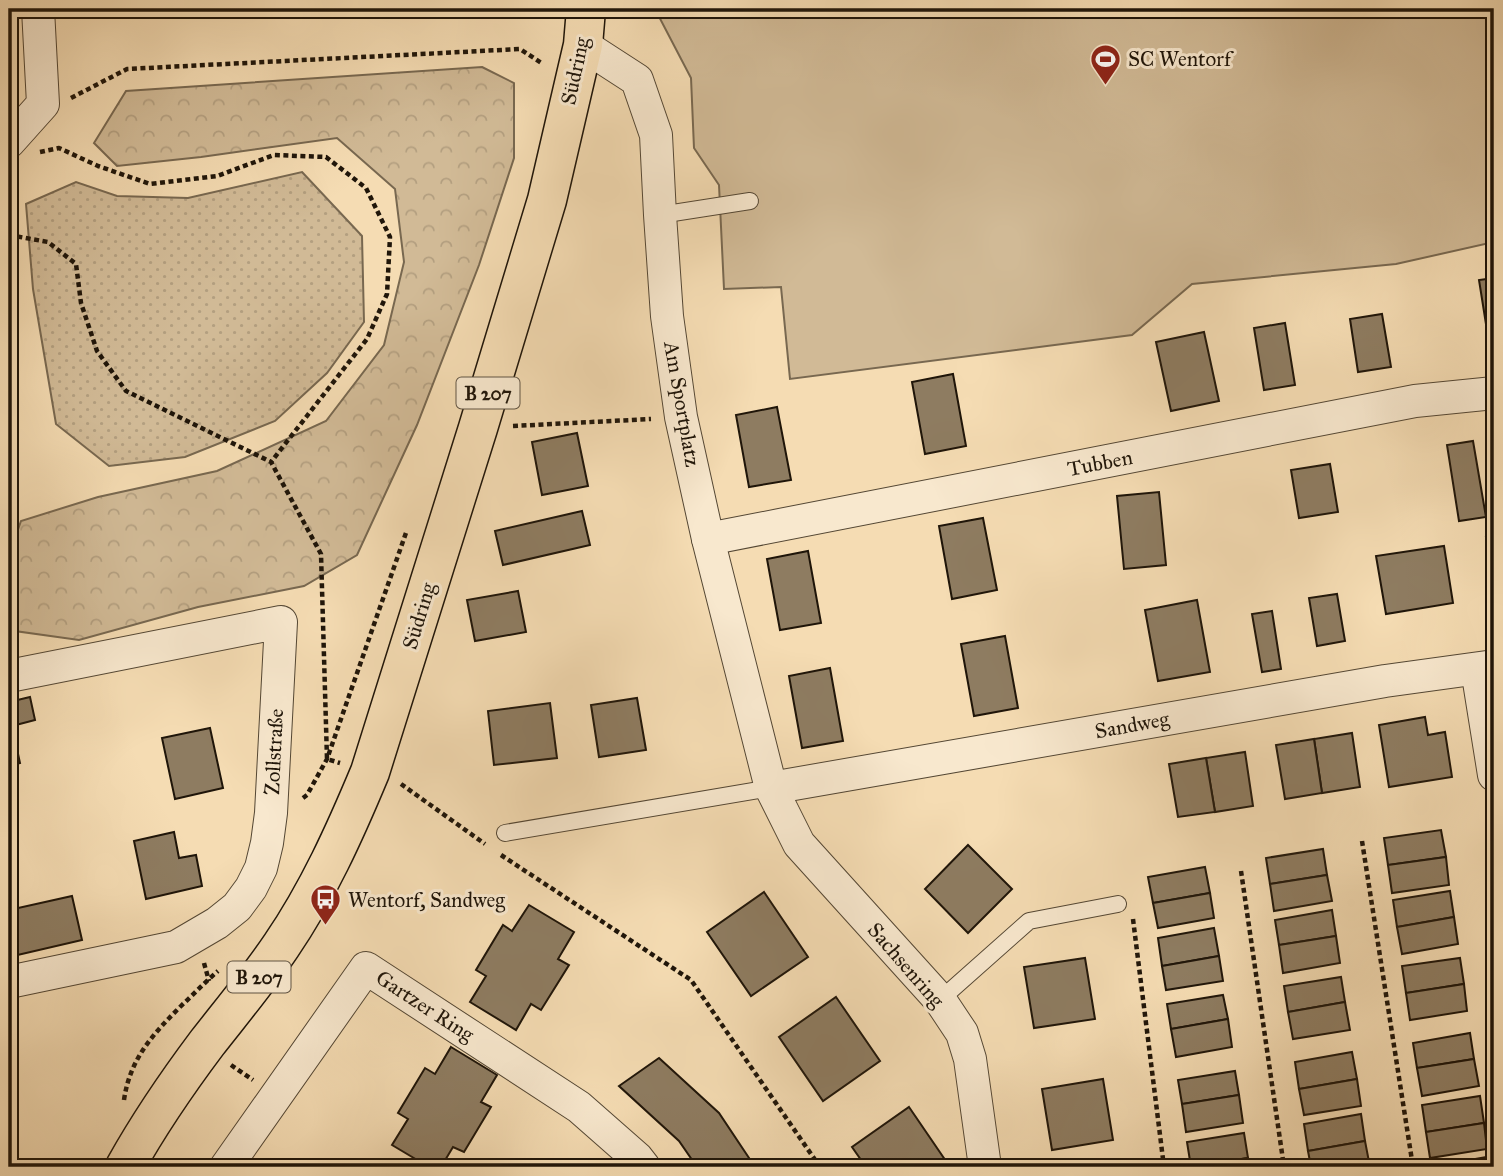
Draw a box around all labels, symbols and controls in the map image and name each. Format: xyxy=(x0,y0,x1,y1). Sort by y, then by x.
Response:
street label: Südring xyxy=(555,35,595,107)
sports icon: SC Wentorf xyxy=(1088,42,1122,86)
place label: SC Wentorf xyxy=(1128,46,1234,72)
street label: Am Sportplatz xyxy=(658,338,706,469)
road number: B 207 xyxy=(456,378,520,408)
street label: Tubben xyxy=(1065,444,1135,482)
street label: Südring xyxy=(397,579,442,653)
street label: Sandweg xyxy=(1093,706,1171,744)
street label: Zollstraße xyxy=(259,708,289,796)
bus stop icon: Wentorf, Sandweg xyxy=(308,883,342,927)
place label: Wentorf, Sandweg xyxy=(348,887,505,913)
street label: Sachsenring xyxy=(862,917,950,1013)
road number: B 207 xyxy=(228,962,290,993)
street label: Gartzer Ring xyxy=(371,965,479,1048)

